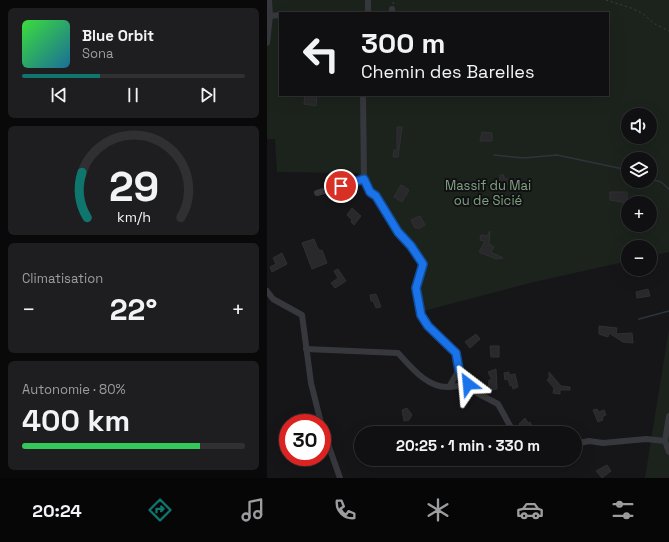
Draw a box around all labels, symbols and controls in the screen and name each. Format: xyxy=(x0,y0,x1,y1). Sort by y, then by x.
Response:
text: 300 m xyxy=(361,25,445,61)
text: Blue Orbit xyxy=(82,26,154,45)
icon: left xyxy=(295,28,347,80)
text: Sona xyxy=(82,45,113,62)
text: Chemin des Barelles xyxy=(361,60,534,83)
icon: previous xyxy=(48,84,70,106)
icon: pause xyxy=(122,84,144,106)
icon: next xyxy=(197,84,219,106)
map controls xyxy=(621,108,657,276)
button: sound xyxy=(621,108,657,144)
button: layers xyxy=(621,152,657,188)
text: 29 xyxy=(108,160,159,213)
pin xyxy=(324,169,358,203)
icon: arrive xyxy=(330,175,352,197)
park label: Massif du Mai ou de Sicié xyxy=(445,177,531,209)
button: + xyxy=(621,196,657,232)
text: km/h xyxy=(116,208,151,226)
button: − xyxy=(621,240,657,276)
text: Climatisation xyxy=(22,270,103,287)
text: 22° xyxy=(110,290,157,329)
text: − xyxy=(22,295,36,323)
text: + xyxy=(231,295,245,323)
position arrow xyxy=(447,363,489,405)
text: Autonomie · 80% xyxy=(22,381,126,398)
text: 400 km xyxy=(22,401,130,440)
speed limit sign: 30 xyxy=(279,414,331,466)
text: 20:25 · 1 min · 330 m xyxy=(396,436,540,455)
icon: directions xyxy=(146,496,174,524)
icon: music xyxy=(239,496,267,524)
icon: phone xyxy=(331,496,359,524)
icon: climate xyxy=(424,496,452,524)
icon: car xyxy=(516,496,544,524)
icon: filters xyxy=(609,496,637,524)
text: 20:24 xyxy=(32,499,82,522)

